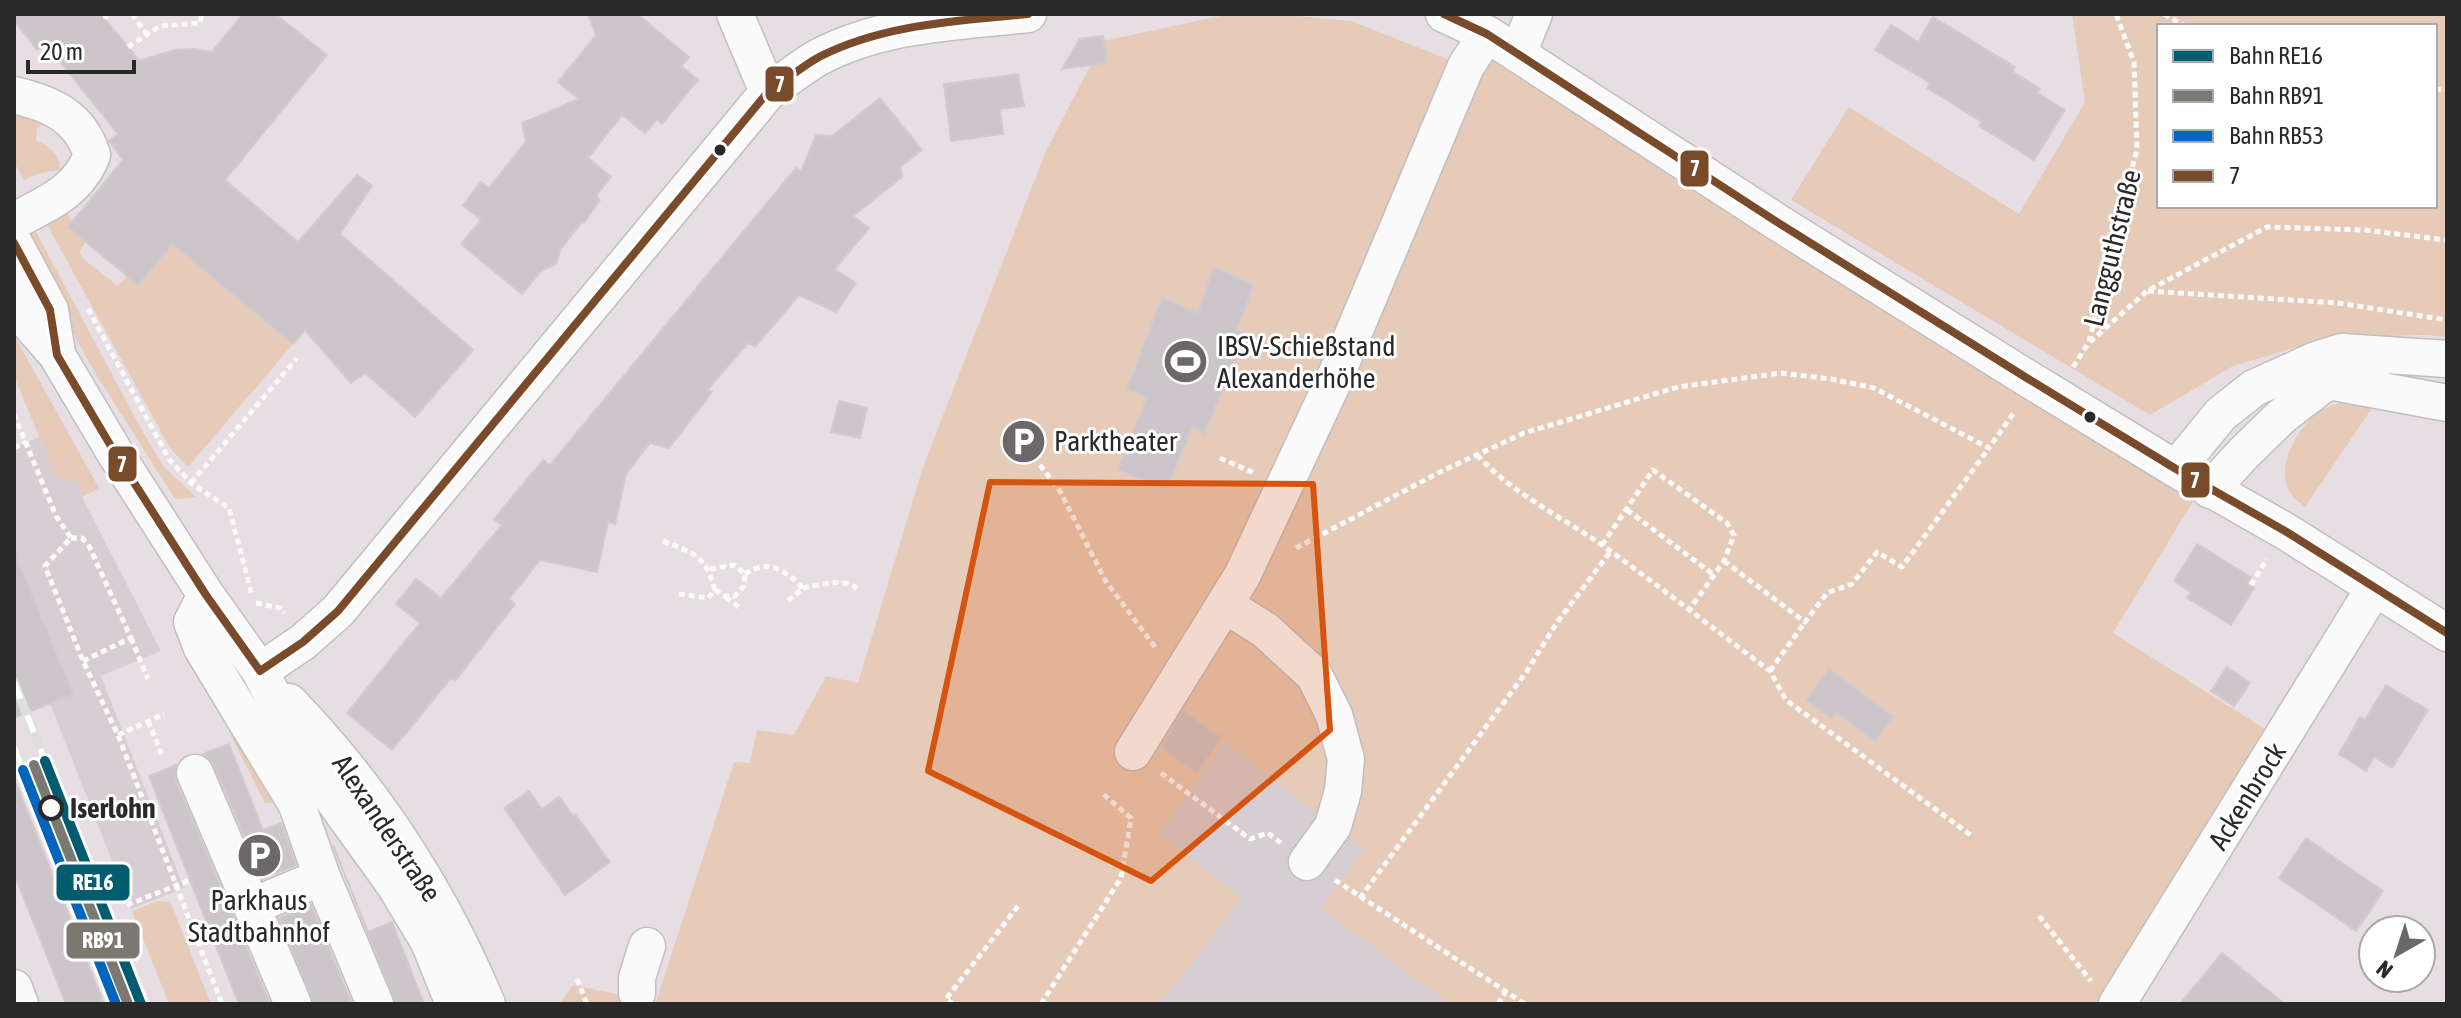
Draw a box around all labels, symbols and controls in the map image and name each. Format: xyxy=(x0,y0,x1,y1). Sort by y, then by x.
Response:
scale bar xyxy=(28,24,134,74)
legend xyxy=(2157,24,2437,208)
text: 20 m xyxy=(40,38,83,65)
text: Bahn RE16 xyxy=(2229,42,2323,69)
line badge: 7 xyxy=(764,65,795,103)
text: 7 xyxy=(775,71,785,97)
text: Bahn RB91 xyxy=(2229,82,2324,109)
text: Bahn RB53 xyxy=(2229,122,2324,149)
unlabelled marker xyxy=(712,142,728,158)
line badge: 7 xyxy=(1679,149,1710,188)
text: 7 xyxy=(1690,155,1700,181)
text: 7 xyxy=(2229,162,2240,189)
street label: Langguthstraße xyxy=(2077,166,2147,330)
place label: IBSV-Schießstand Alexanderhöhe xyxy=(1217,330,1395,394)
sports icon: IBSV-Schießstand Alexanderhöhe xyxy=(1162,338,1210,386)
unlabelled marker xyxy=(2082,409,2098,425)
parking icon: Parktheater xyxy=(999,417,1047,465)
place label: Parktheater xyxy=(1054,425,1178,457)
line badge: 7 xyxy=(107,445,138,483)
text: 7 xyxy=(117,451,127,477)
line badge: 7 xyxy=(2180,461,2211,499)
text: 7 xyxy=(2190,467,2200,493)
street label: Ackenbrock xyxy=(2202,737,2292,855)
street label: Alexanderstraße xyxy=(326,749,448,907)
place label: Iserlohn xyxy=(70,792,155,824)
marker: Iserlohn xyxy=(39,796,63,820)
parking icon: Parkhaus Stadtbahnhof xyxy=(235,831,283,879)
line badge: RE16 xyxy=(55,863,131,902)
text: RE16 xyxy=(72,869,114,895)
place label: Parkhaus Stadtbahnhof xyxy=(188,884,330,948)
north arrow xyxy=(2357,914,2437,994)
line badge: RB91 xyxy=(65,921,141,960)
text: RB91 xyxy=(82,927,124,953)
text: N xyxy=(2371,955,2398,984)

